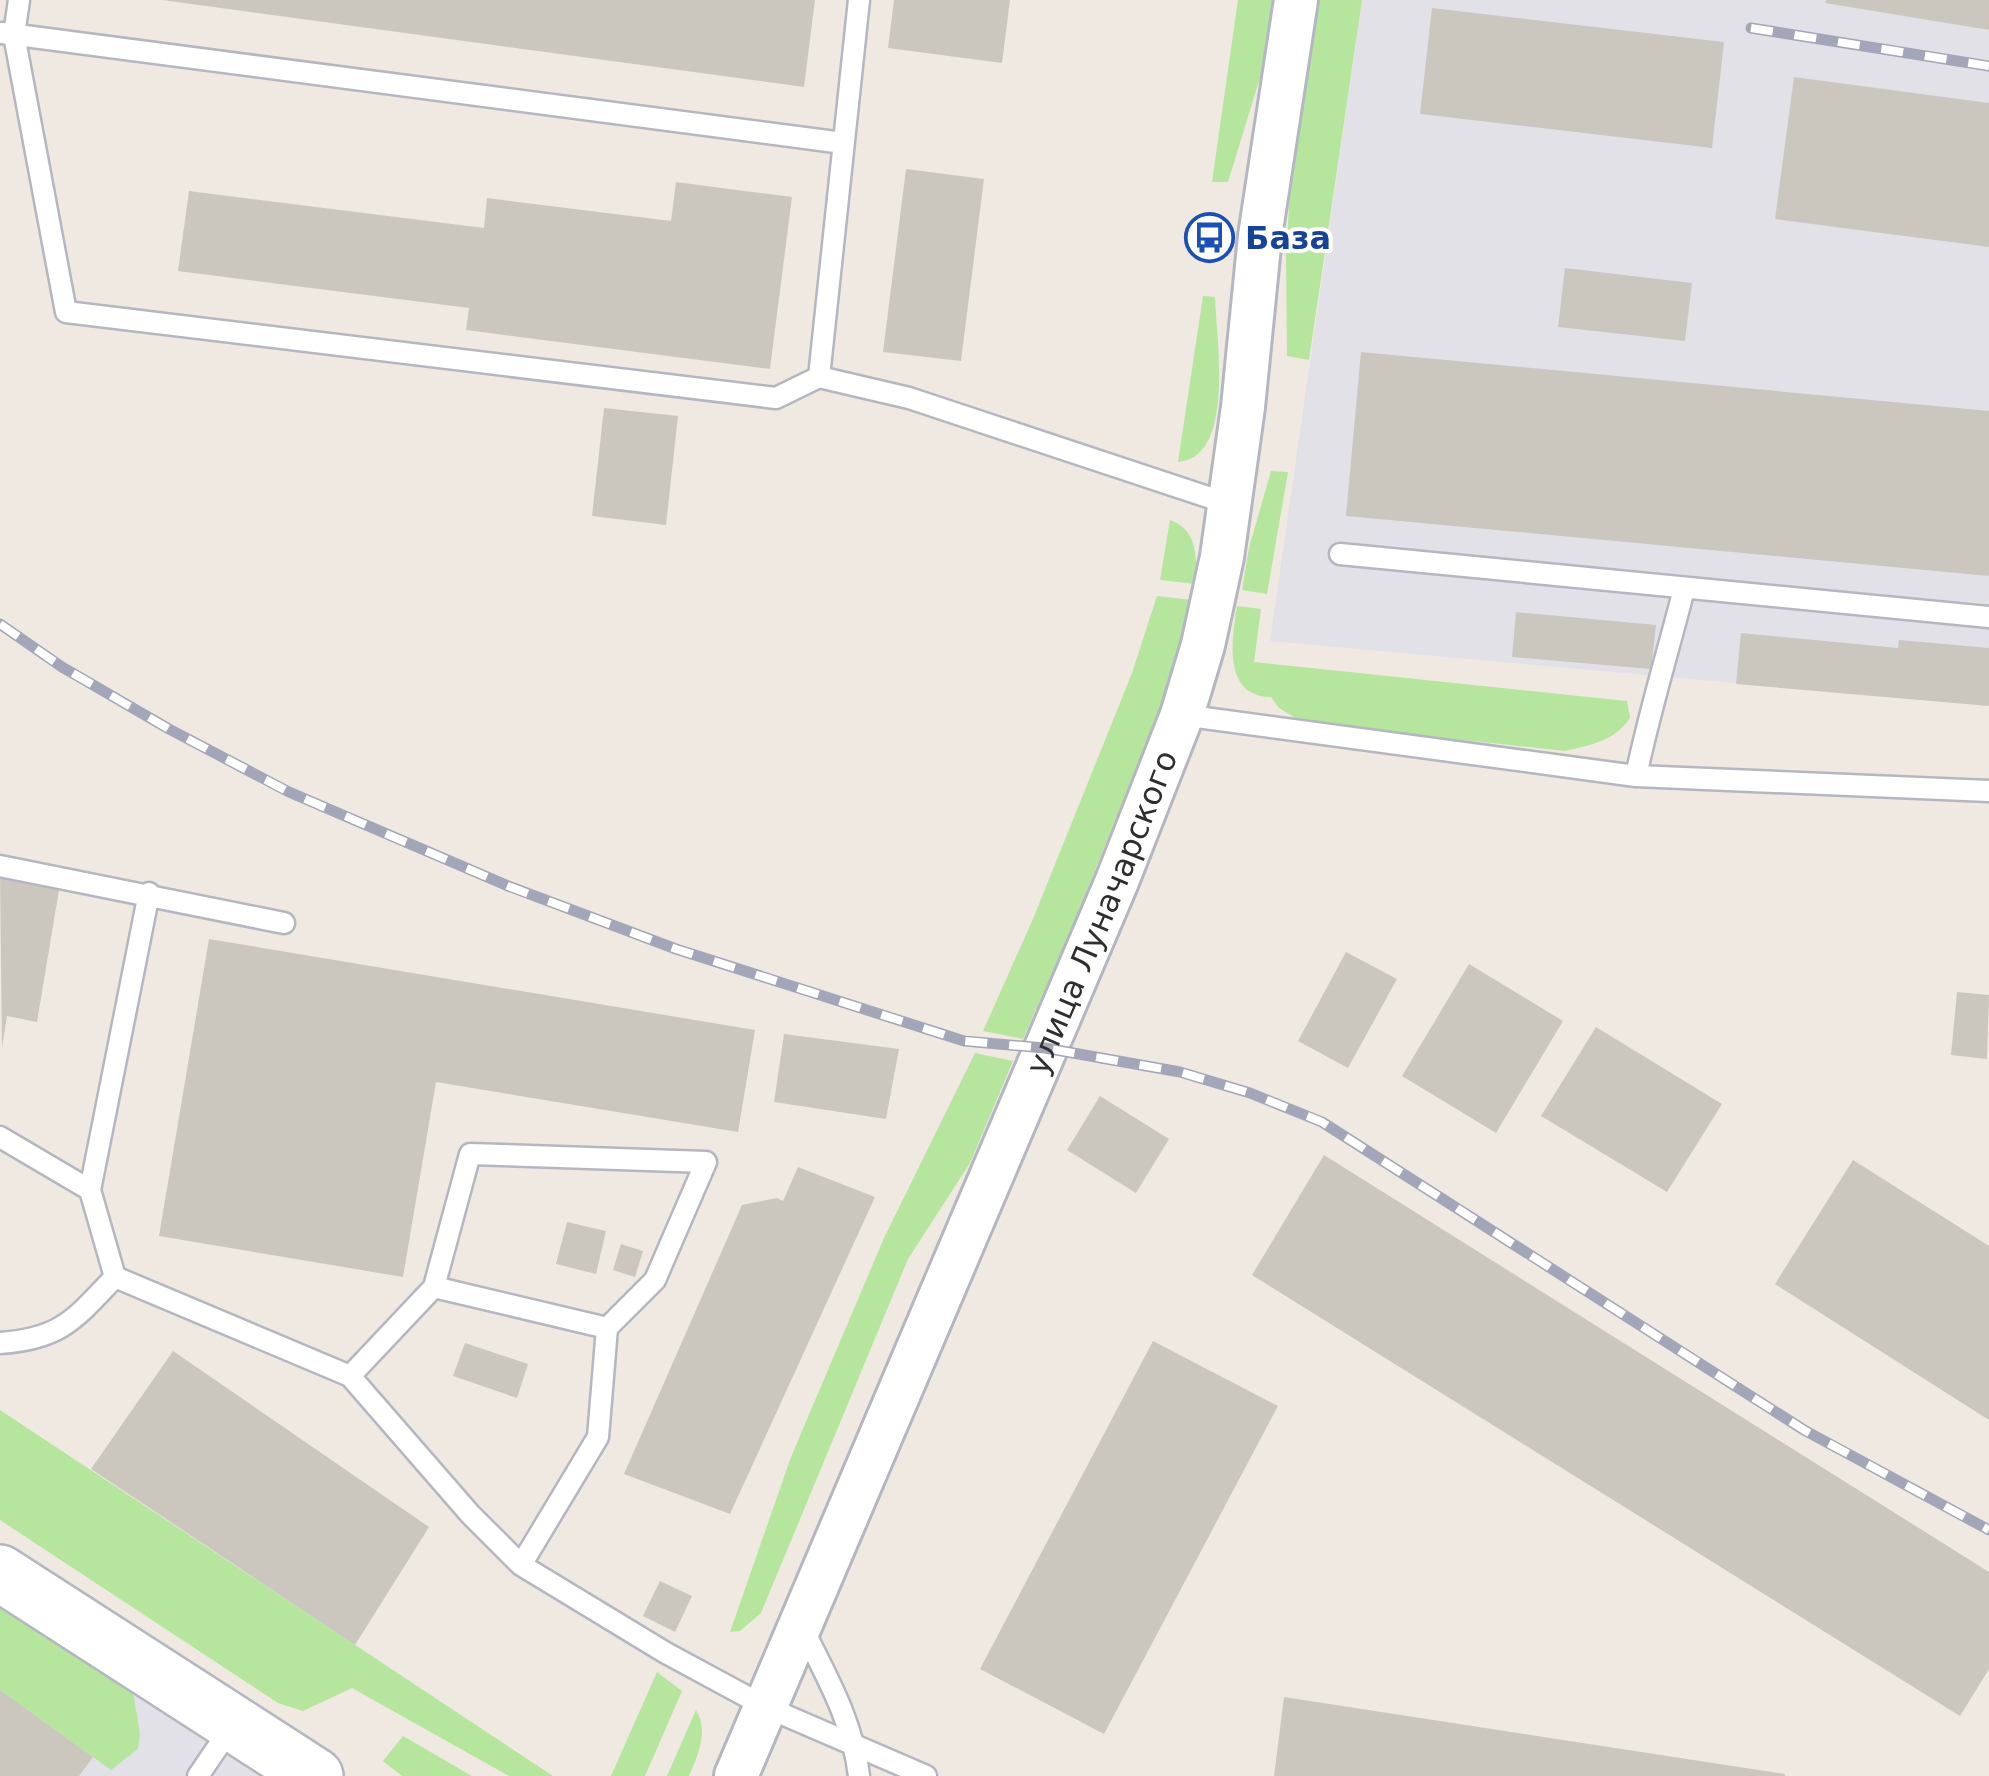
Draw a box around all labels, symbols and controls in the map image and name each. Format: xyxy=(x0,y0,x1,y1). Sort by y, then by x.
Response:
bus stop icon: База xyxy=(1184,212,1236,264)
place label: База xyxy=(1245,219,1331,257)
street label: улица Луначарского xyxy=(1018,745,1185,1080)

